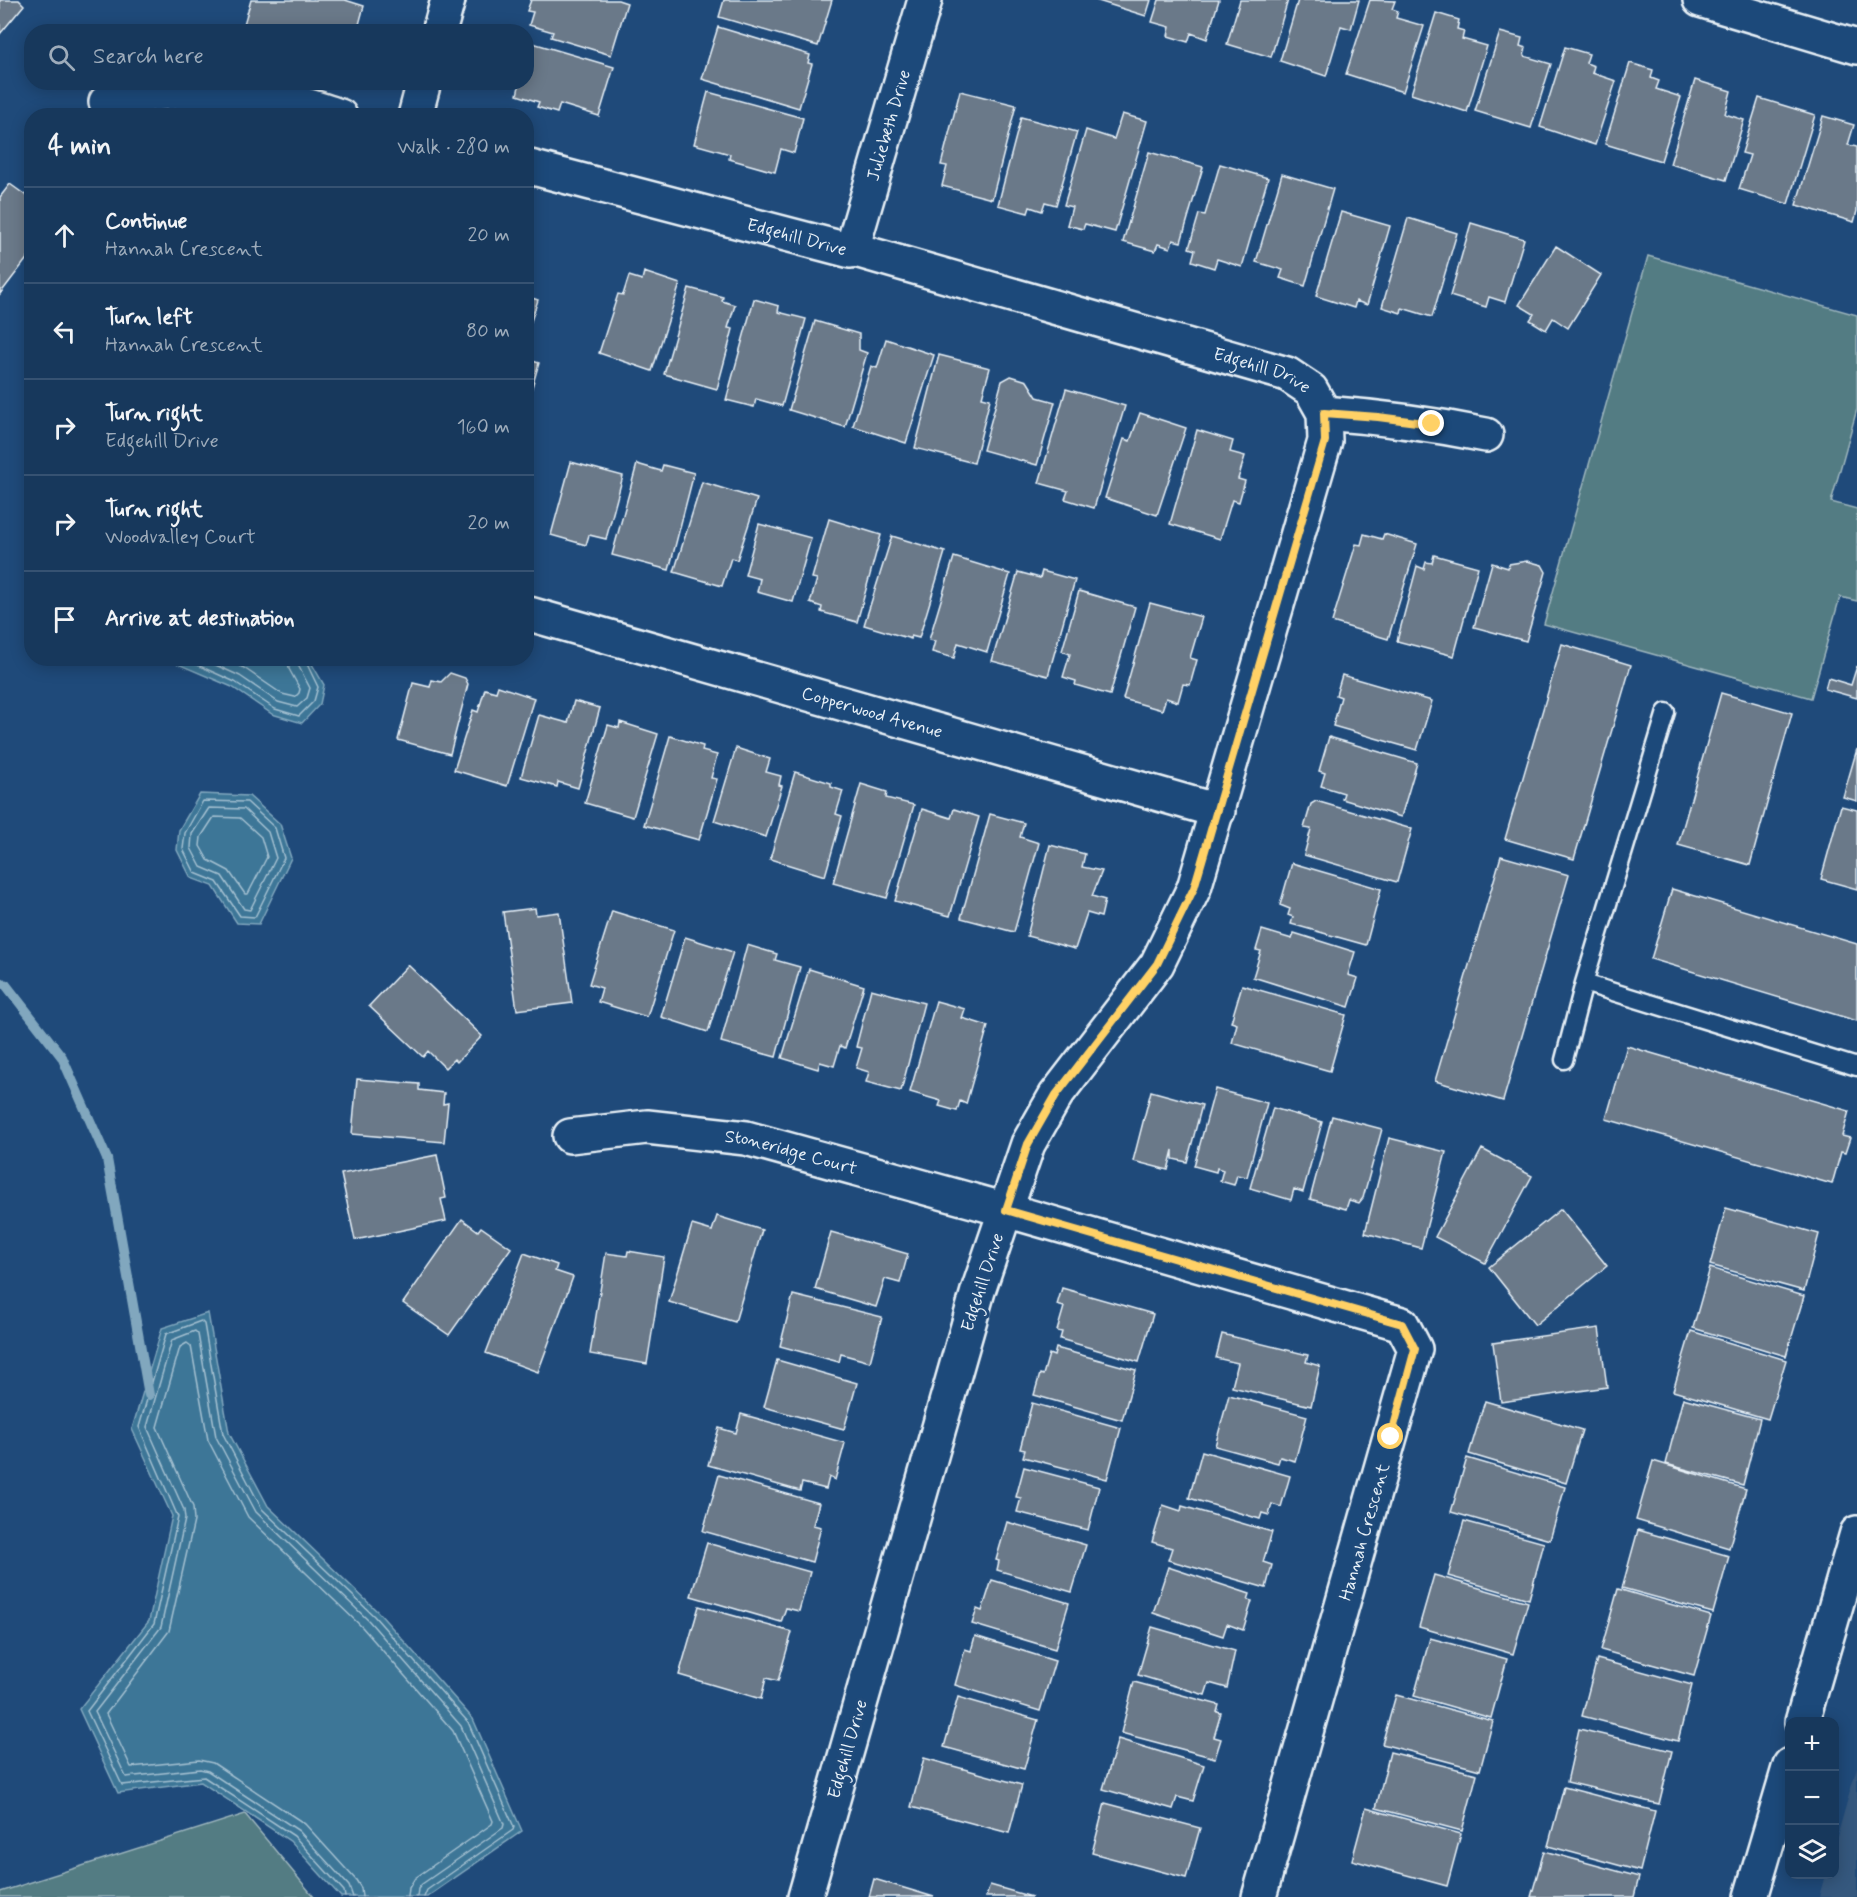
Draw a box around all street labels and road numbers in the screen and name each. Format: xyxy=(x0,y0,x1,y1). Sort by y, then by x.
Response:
street label: Juliebeth Drive xyxy=(862,67,917,184)
street label: Edgehill Drive xyxy=(744,213,849,262)
street label: Edgehill Drive xyxy=(1210,342,1315,400)
street label: Copperwood Avenue xyxy=(799,681,945,745)
street label: Stoneridge Court xyxy=(724,1125,860,1181)
street label: Edgehill Drive xyxy=(956,1230,1012,1335)
street label: Hannah Crescent xyxy=(1334,1460,1396,1604)
street label: Edgehill Drive xyxy=(822,1697,876,1802)

